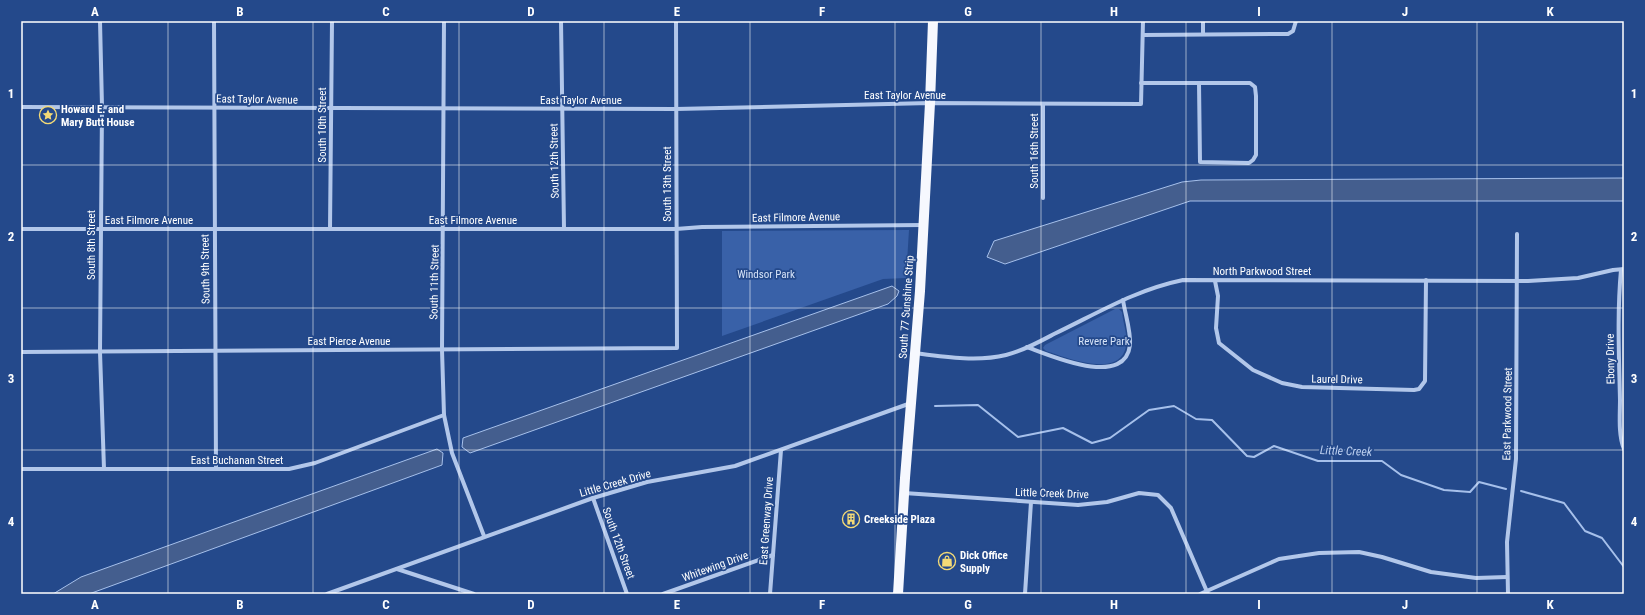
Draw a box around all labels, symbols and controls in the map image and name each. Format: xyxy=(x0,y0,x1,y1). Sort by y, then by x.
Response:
text: A xyxy=(91,4,99,19)
text: B xyxy=(236,4,244,19)
text: C xyxy=(382,4,390,19)
text: D xyxy=(527,4,535,19)
text: E xyxy=(674,4,681,19)
text: F xyxy=(819,4,825,19)
text: G xyxy=(964,4,972,19)
text: H xyxy=(1110,4,1118,19)
text: I xyxy=(1257,4,1261,19)
text: J xyxy=(1402,4,1408,19)
text: K xyxy=(1546,4,1554,19)
text: 1 xyxy=(8,86,14,101)
text: 1 xyxy=(1631,86,1637,101)
street label: South 10th Street xyxy=(316,87,329,163)
street label: East Taylor Avenue xyxy=(864,89,946,102)
street label: East Taylor Avenue xyxy=(216,92,298,107)
street label: East Taylor Avenue xyxy=(540,94,622,107)
place label: Howard E. and Mary Butt House xyxy=(61,103,134,129)
place icon: Howard E. and Mary Butt House xyxy=(38,105,58,125)
street label: South 16th Street xyxy=(1028,113,1041,189)
street label: South 12th Street xyxy=(547,123,562,199)
street label: South 13th Street xyxy=(661,146,674,222)
street label: South 8th Street xyxy=(85,210,98,280)
street label: East Filmore Avenue xyxy=(752,210,840,225)
street label: East Filmore Avenue xyxy=(105,214,193,227)
street label: East Filmore Avenue xyxy=(429,214,517,227)
text: 2 xyxy=(8,229,15,244)
text: 2 xyxy=(1631,229,1638,244)
street label: South 9th Street xyxy=(198,234,213,304)
street label: South 11th Street xyxy=(427,244,442,320)
street label: South 77 Sunshine Strip xyxy=(896,255,917,359)
street label: North Parkwood Street xyxy=(1213,265,1311,278)
park label: Windsor Park xyxy=(737,268,795,281)
street label: Ebony Drive xyxy=(1604,333,1617,384)
street label: East Pierce Avenue xyxy=(308,335,391,348)
park label: Revere Park xyxy=(1078,335,1130,348)
street label: East Parkwood Street xyxy=(1500,367,1515,461)
text: 3 xyxy=(8,371,14,386)
text: 3 xyxy=(1631,371,1637,386)
street label: Laurel Drive xyxy=(1311,373,1363,386)
water label: Little Creek xyxy=(1320,443,1373,459)
street label: East Buchanan Street xyxy=(191,454,283,467)
street label: Little Creek Drive xyxy=(578,467,652,500)
street label: East Greenway Drive xyxy=(757,477,776,566)
street label: Little Creek Drive xyxy=(1015,486,1089,501)
street label: South 12th Street xyxy=(600,506,638,581)
building icon: Creekside Plaza xyxy=(841,509,861,529)
place label: Creekside Plaza xyxy=(864,513,935,526)
text: 4 xyxy=(8,514,15,529)
text: 4 xyxy=(1631,514,1638,529)
street label: Whitewing Drive xyxy=(680,548,750,584)
place label: Dick Office Supply xyxy=(960,549,1008,575)
shop icon: Dick Office Supply xyxy=(937,551,957,571)
text: A xyxy=(91,597,99,612)
text: B xyxy=(236,597,244,612)
text: C xyxy=(382,597,390,612)
text: D xyxy=(527,597,535,612)
text: E xyxy=(674,597,681,612)
text: F xyxy=(819,597,825,612)
text: G xyxy=(964,597,972,612)
text: H xyxy=(1110,597,1118,612)
text: I xyxy=(1257,597,1261,612)
text: J xyxy=(1402,597,1408,612)
text: K xyxy=(1546,597,1554,612)

